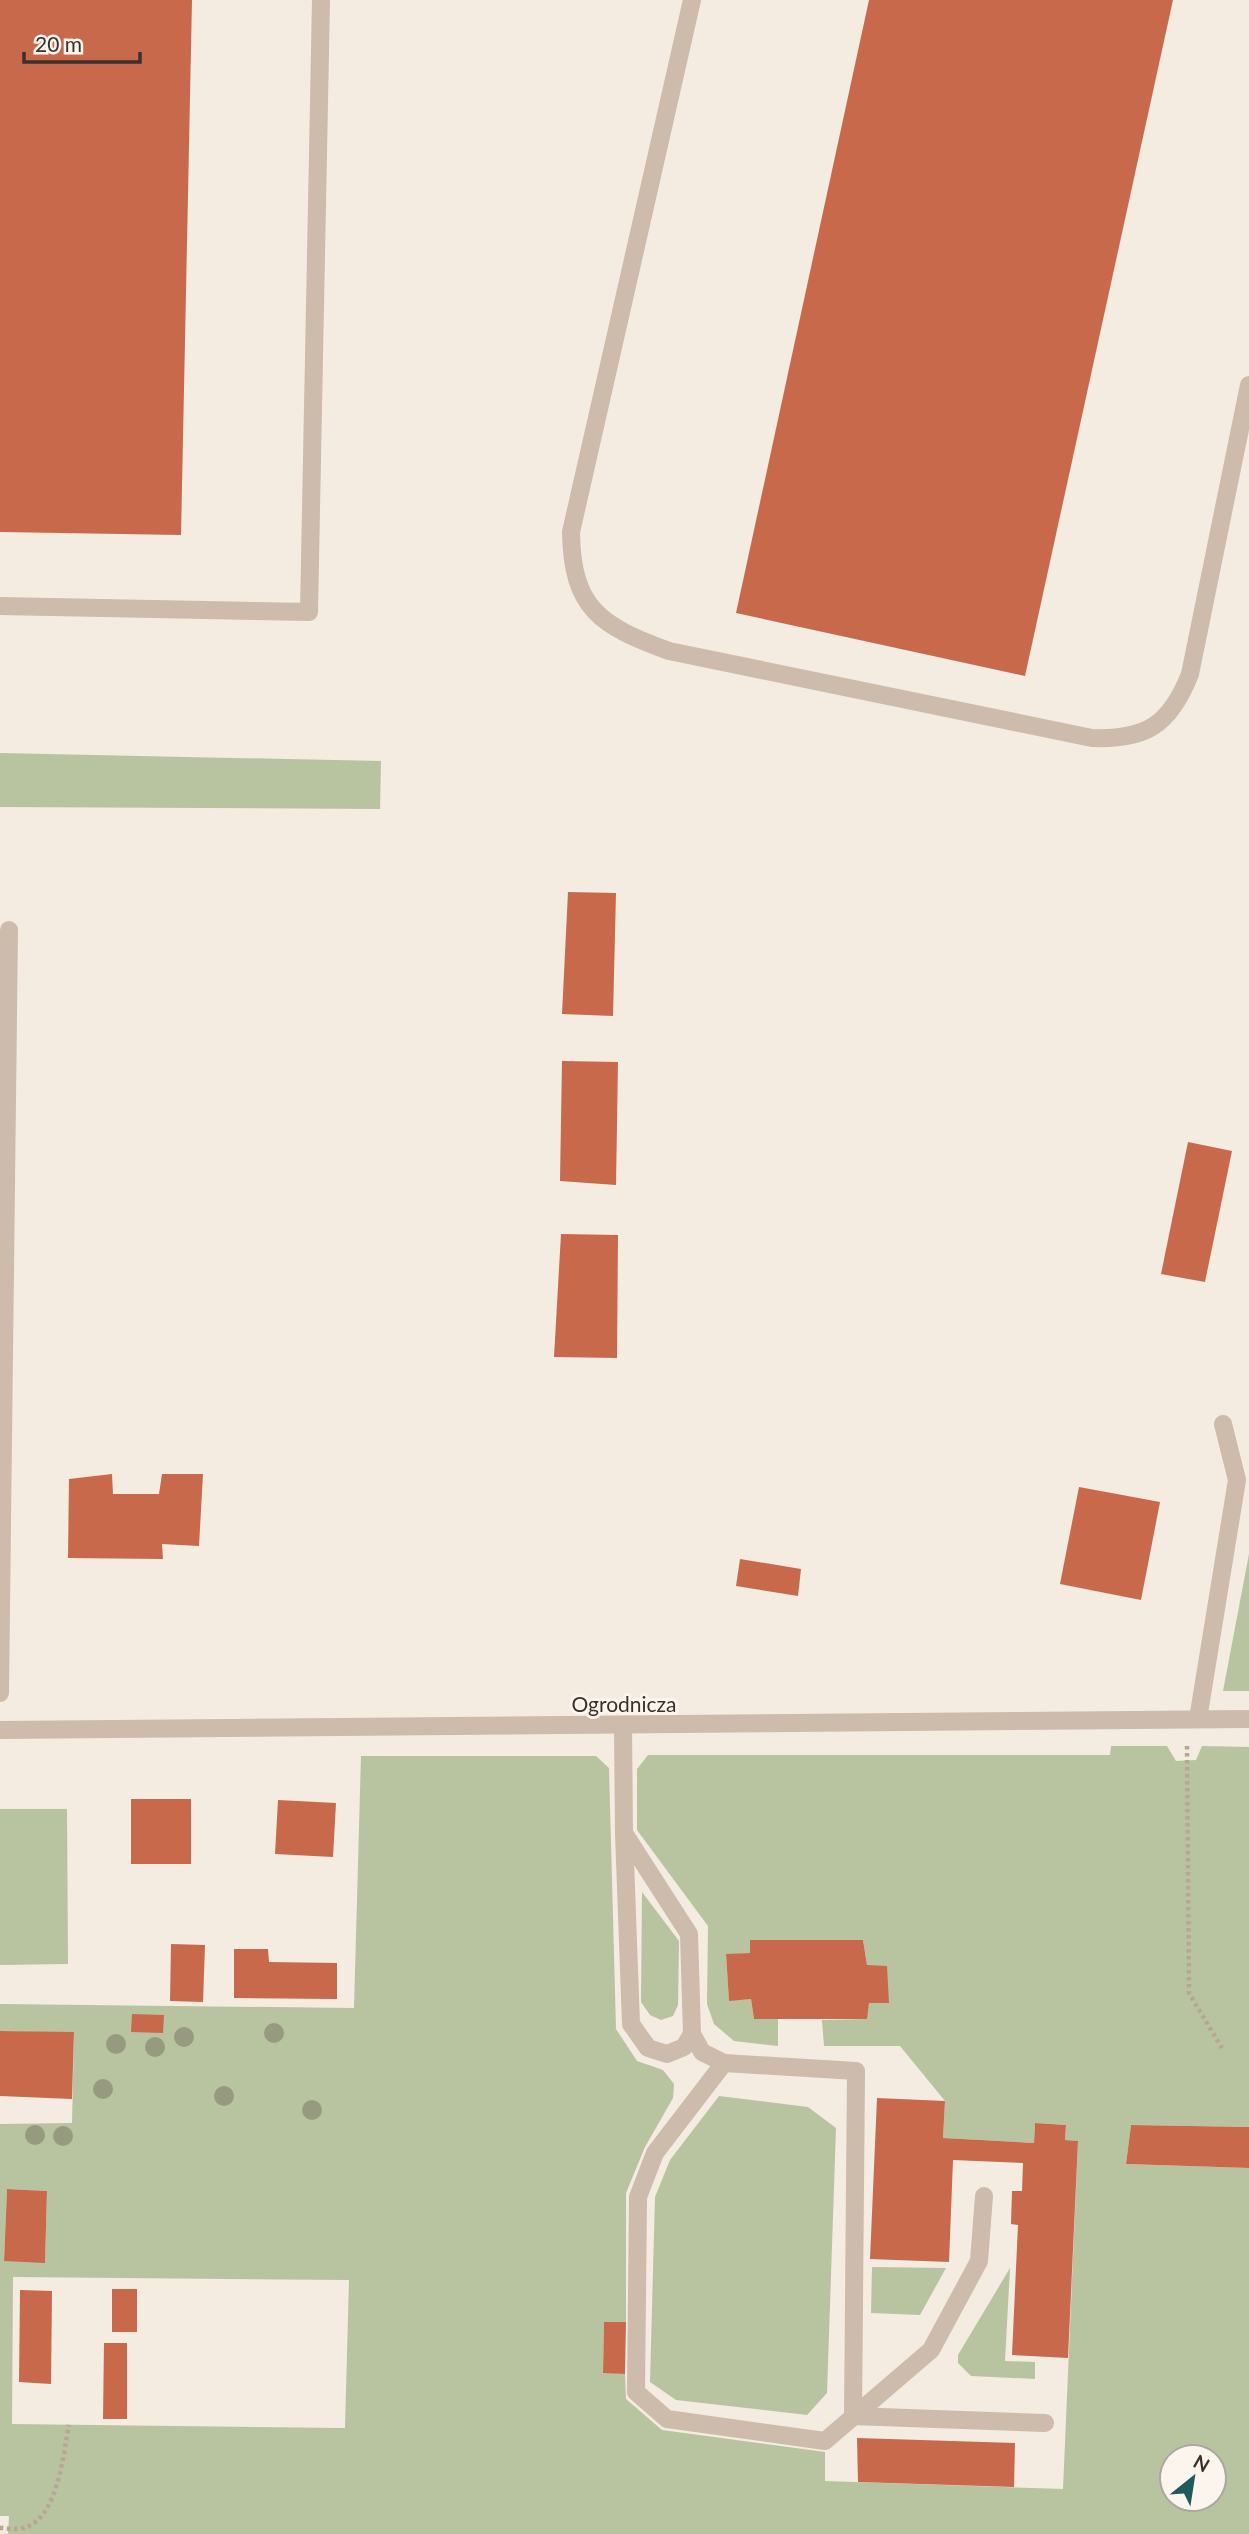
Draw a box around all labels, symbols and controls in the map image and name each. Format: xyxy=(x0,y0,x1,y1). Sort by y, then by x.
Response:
scale bar xyxy=(24,21,140,65)
text: 20 m xyxy=(35,31,82,56)
street label: Ogrodnicza xyxy=(571,1691,677,1716)
north arrow xyxy=(1158,2443,1228,2513)
text: N xyxy=(1190,2449,1214,2476)

